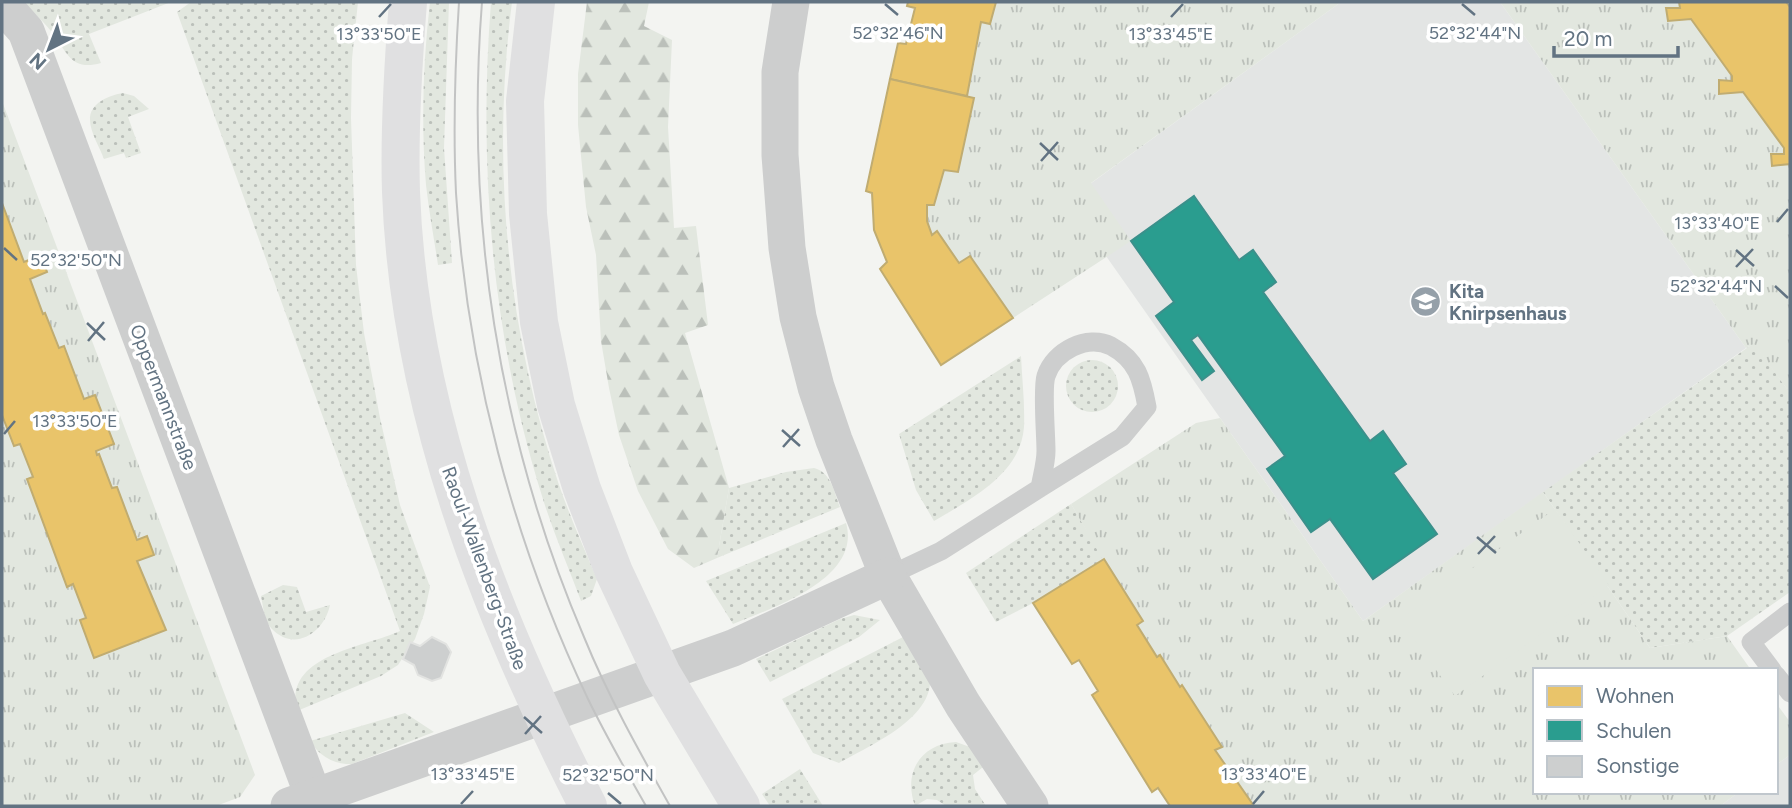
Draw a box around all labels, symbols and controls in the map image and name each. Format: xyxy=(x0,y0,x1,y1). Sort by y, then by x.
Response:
north arrow xyxy=(14,14,84,84)
scale bar xyxy=(1554,14,1678,58)
text: 52°32'46"N xyxy=(852,22,944,44)
text: 52°32'44"N xyxy=(1429,22,1521,44)
text: 13°33'50"E xyxy=(336,23,422,45)
text: 13°33'45"E xyxy=(1129,23,1214,45)
text: 20 m xyxy=(1564,26,1612,51)
text: N xyxy=(25,48,51,75)
text: 13°33'40"E xyxy=(1674,212,1760,234)
text: 52°32'50"N xyxy=(30,249,122,271)
text: 52°32'44"N xyxy=(1670,275,1762,297)
place label: Kita Knirpsenhaus xyxy=(1449,280,1567,325)
school or university icon: Kita Knirpsenhaus xyxy=(1409,285,1443,319)
street label: Oppermannstraße xyxy=(125,321,202,473)
text: 13°33'50"E xyxy=(32,410,118,432)
street label: Raoul-Wallenberg-Straße xyxy=(437,463,532,673)
legend xyxy=(1533,668,1778,794)
text: Wohnen xyxy=(1596,683,1674,708)
text: Schulen xyxy=(1596,718,1672,743)
text: Sonstige xyxy=(1596,753,1679,778)
text: 13°33'45"E xyxy=(431,763,516,785)
text: 13°33'40"E xyxy=(1221,763,1307,785)
text: 52°32'50"N xyxy=(562,764,654,786)

